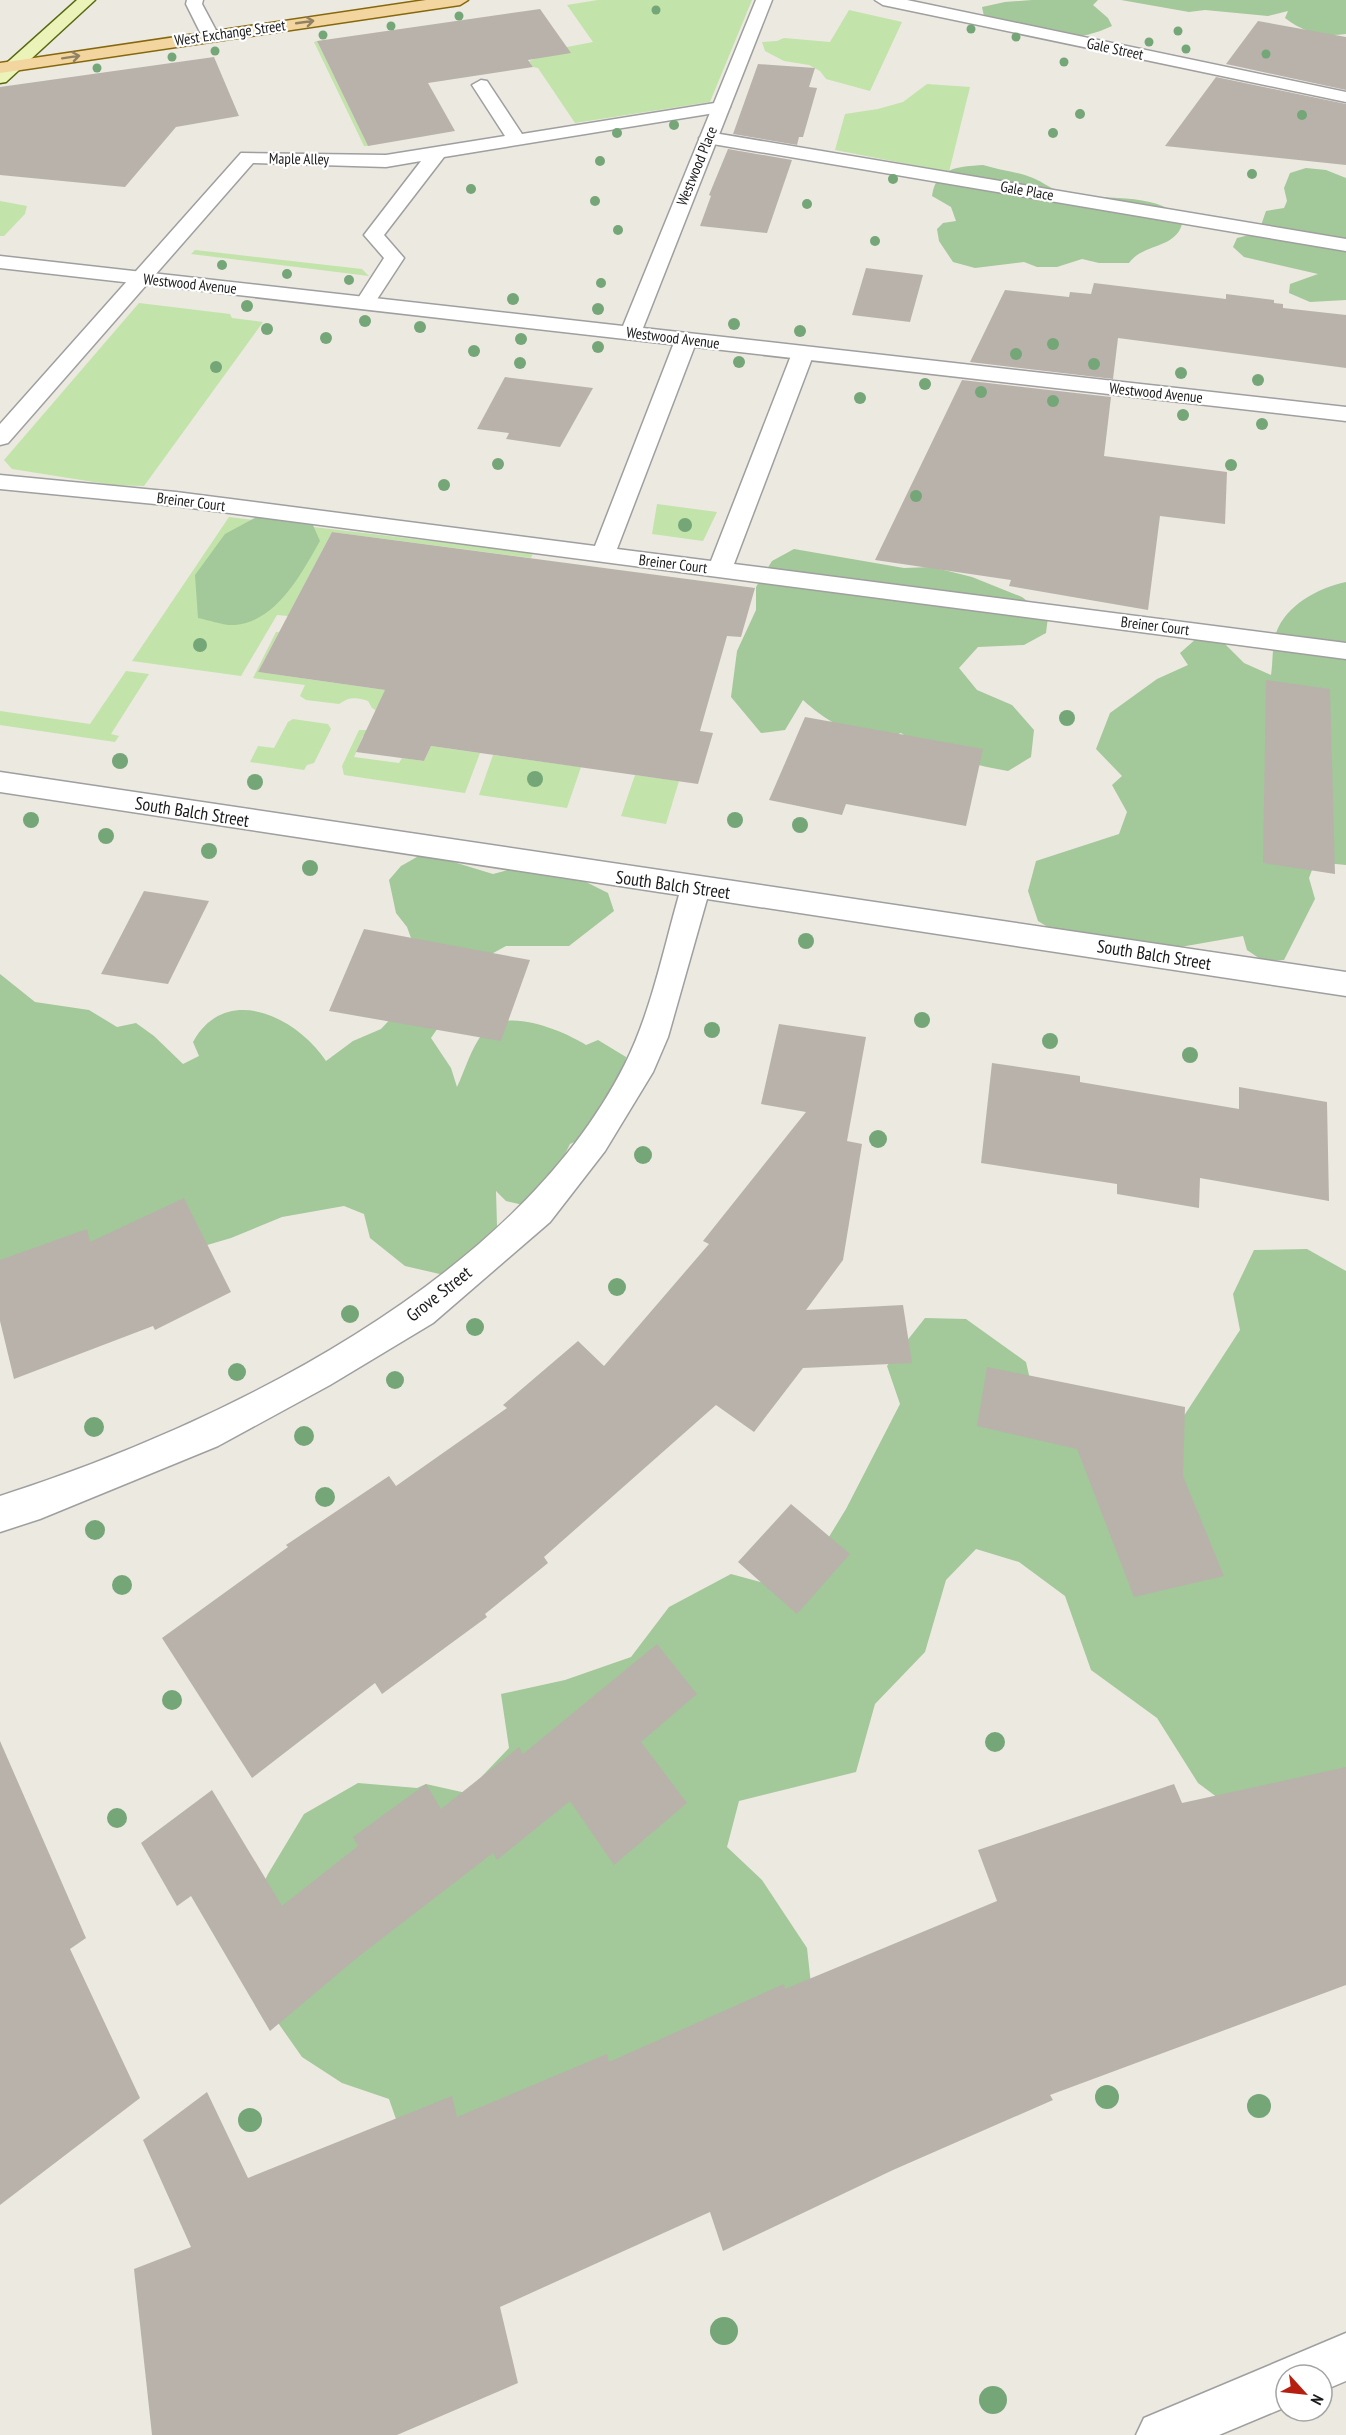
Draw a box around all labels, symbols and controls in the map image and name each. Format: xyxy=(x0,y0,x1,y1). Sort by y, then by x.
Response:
street label: West Exchange Street xyxy=(173,15,287,50)
one-way arrow xyxy=(295,17,314,28)
street label: Gale Street xyxy=(1085,33,1145,64)
one-way arrow xyxy=(60,51,80,62)
street label: Westwood Place xyxy=(672,123,721,208)
street label: Maple Alley xyxy=(269,148,330,169)
street label: Gale Place xyxy=(999,176,1055,205)
street label: Westwood Avenue xyxy=(142,269,238,298)
street label: Westwood Avenue xyxy=(625,322,721,353)
street label: Westwood Avenue xyxy=(1108,378,1204,407)
street label: Breiner Court xyxy=(156,488,226,515)
street label: Breiner Court xyxy=(638,550,708,577)
street label: Breiner Court xyxy=(1120,612,1190,639)
street label: South Balch Street xyxy=(133,791,251,832)
street label: South Balch Street xyxy=(614,865,732,904)
street label: South Balch Street xyxy=(1095,934,1213,975)
street label: Grove Street xyxy=(401,1261,476,1326)
north arrow xyxy=(1274,2363,1334,2423)
text: N xyxy=(1306,2391,1328,2408)

